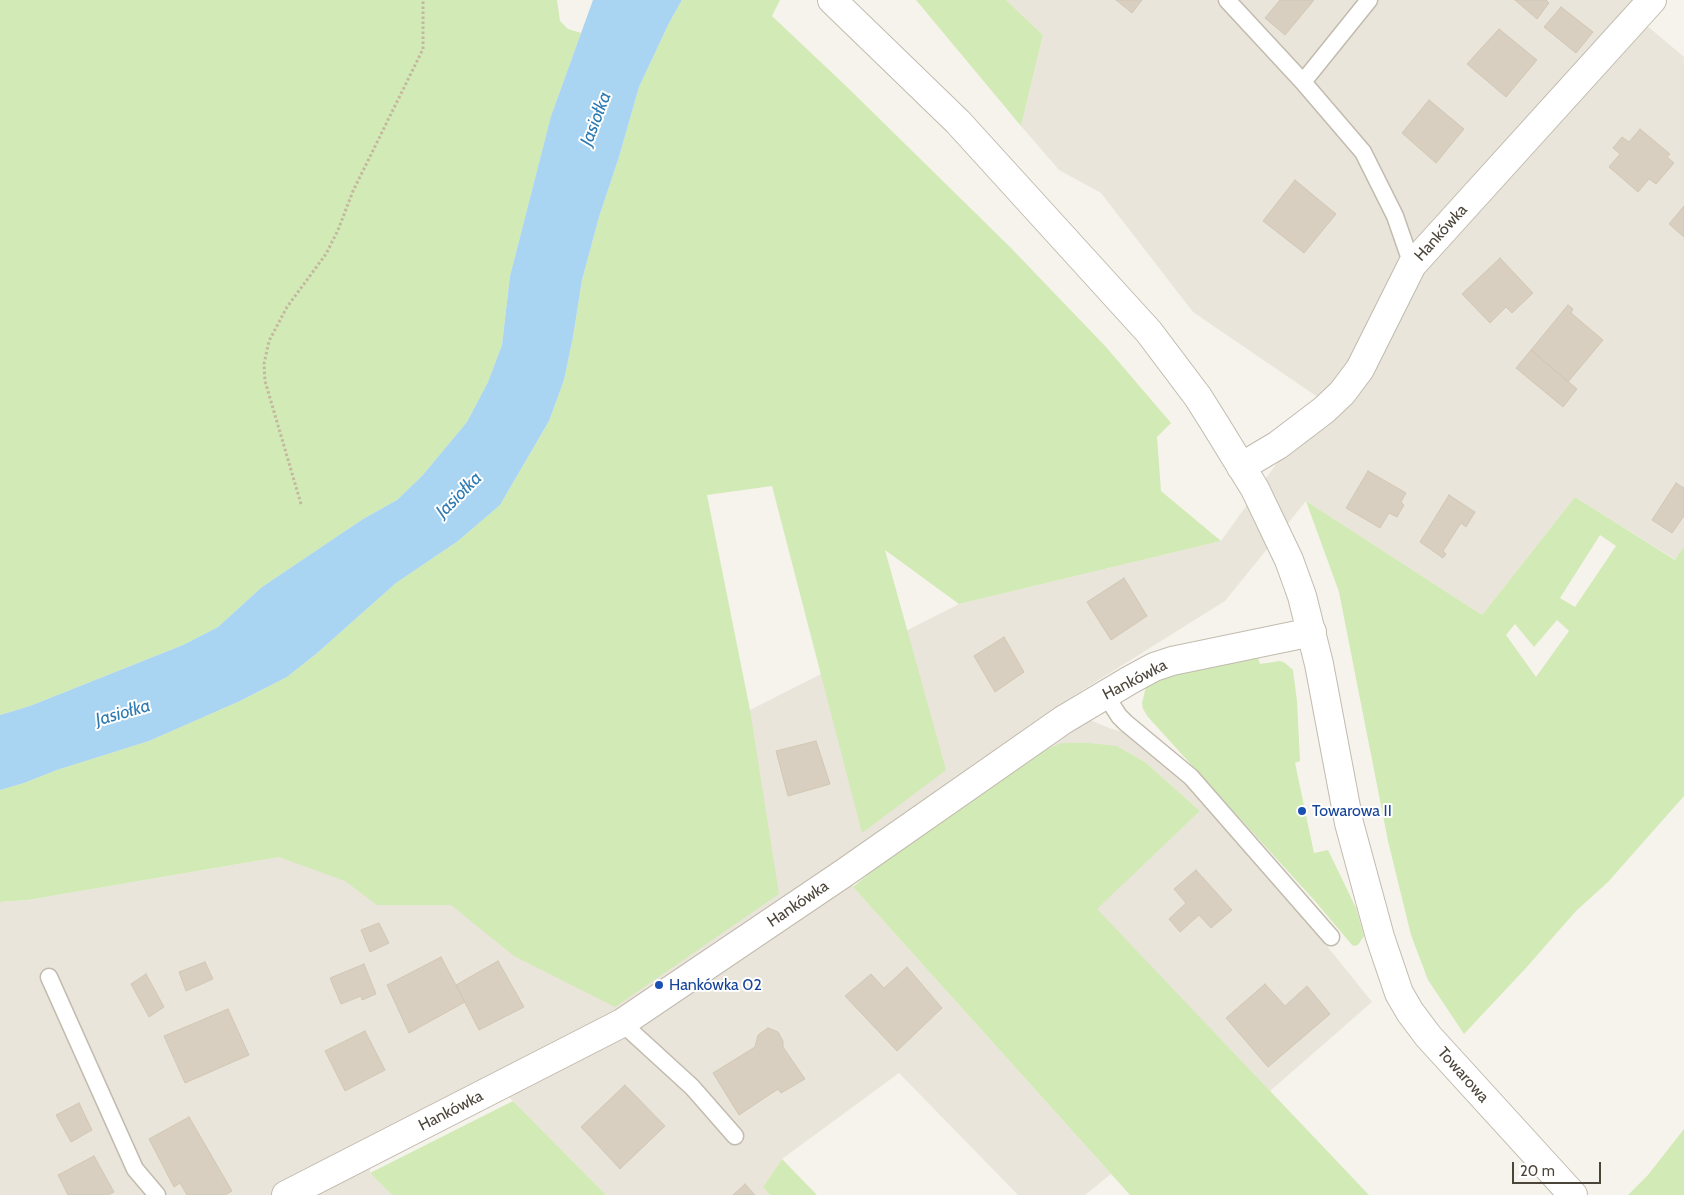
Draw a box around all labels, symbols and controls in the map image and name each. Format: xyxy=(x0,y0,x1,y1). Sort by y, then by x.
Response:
water label: Jasiołka xyxy=(576,89,616,149)
street label: Hankówka xyxy=(1411,201,1471,265)
water label: Jasiołka xyxy=(432,468,486,522)
street label: Hankówka xyxy=(1100,656,1170,704)
water label: Jasiołka xyxy=(93,695,153,731)
place label: Towarowa II xyxy=(1312,801,1392,821)
marker: Towarowa II xyxy=(1296,805,1308,817)
street label: Hankówka xyxy=(764,877,832,931)
place label: Hankówka 02 xyxy=(669,975,762,995)
marker: Hankówka 02 xyxy=(653,979,665,991)
street label: Towarowa xyxy=(1433,1043,1493,1107)
street label: Hankówka xyxy=(416,1087,486,1135)
scale bar xyxy=(1514,1152,1603,1184)
text: 20 m xyxy=(1520,1162,1555,1180)

